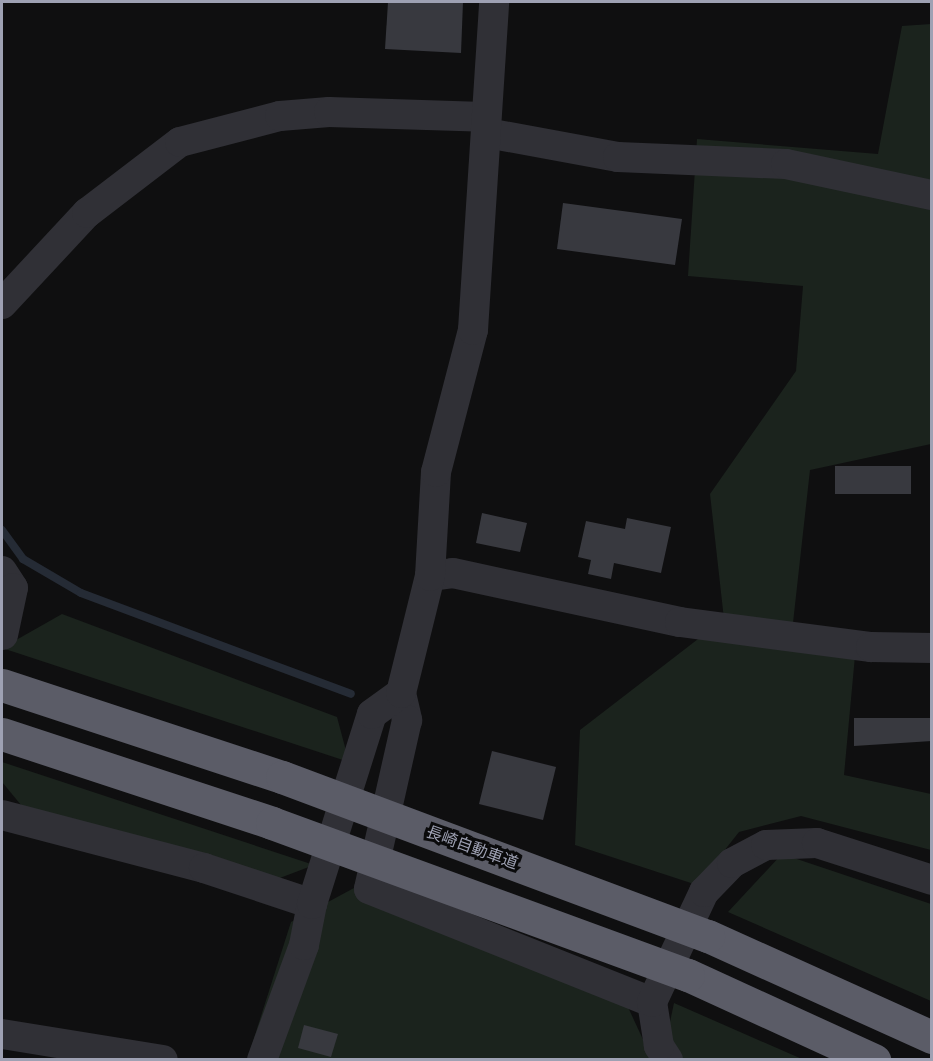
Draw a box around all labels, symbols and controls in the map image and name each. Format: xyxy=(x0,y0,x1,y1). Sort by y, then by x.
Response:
street label: 長崎自動車道 xyxy=(424,823,520,873)

